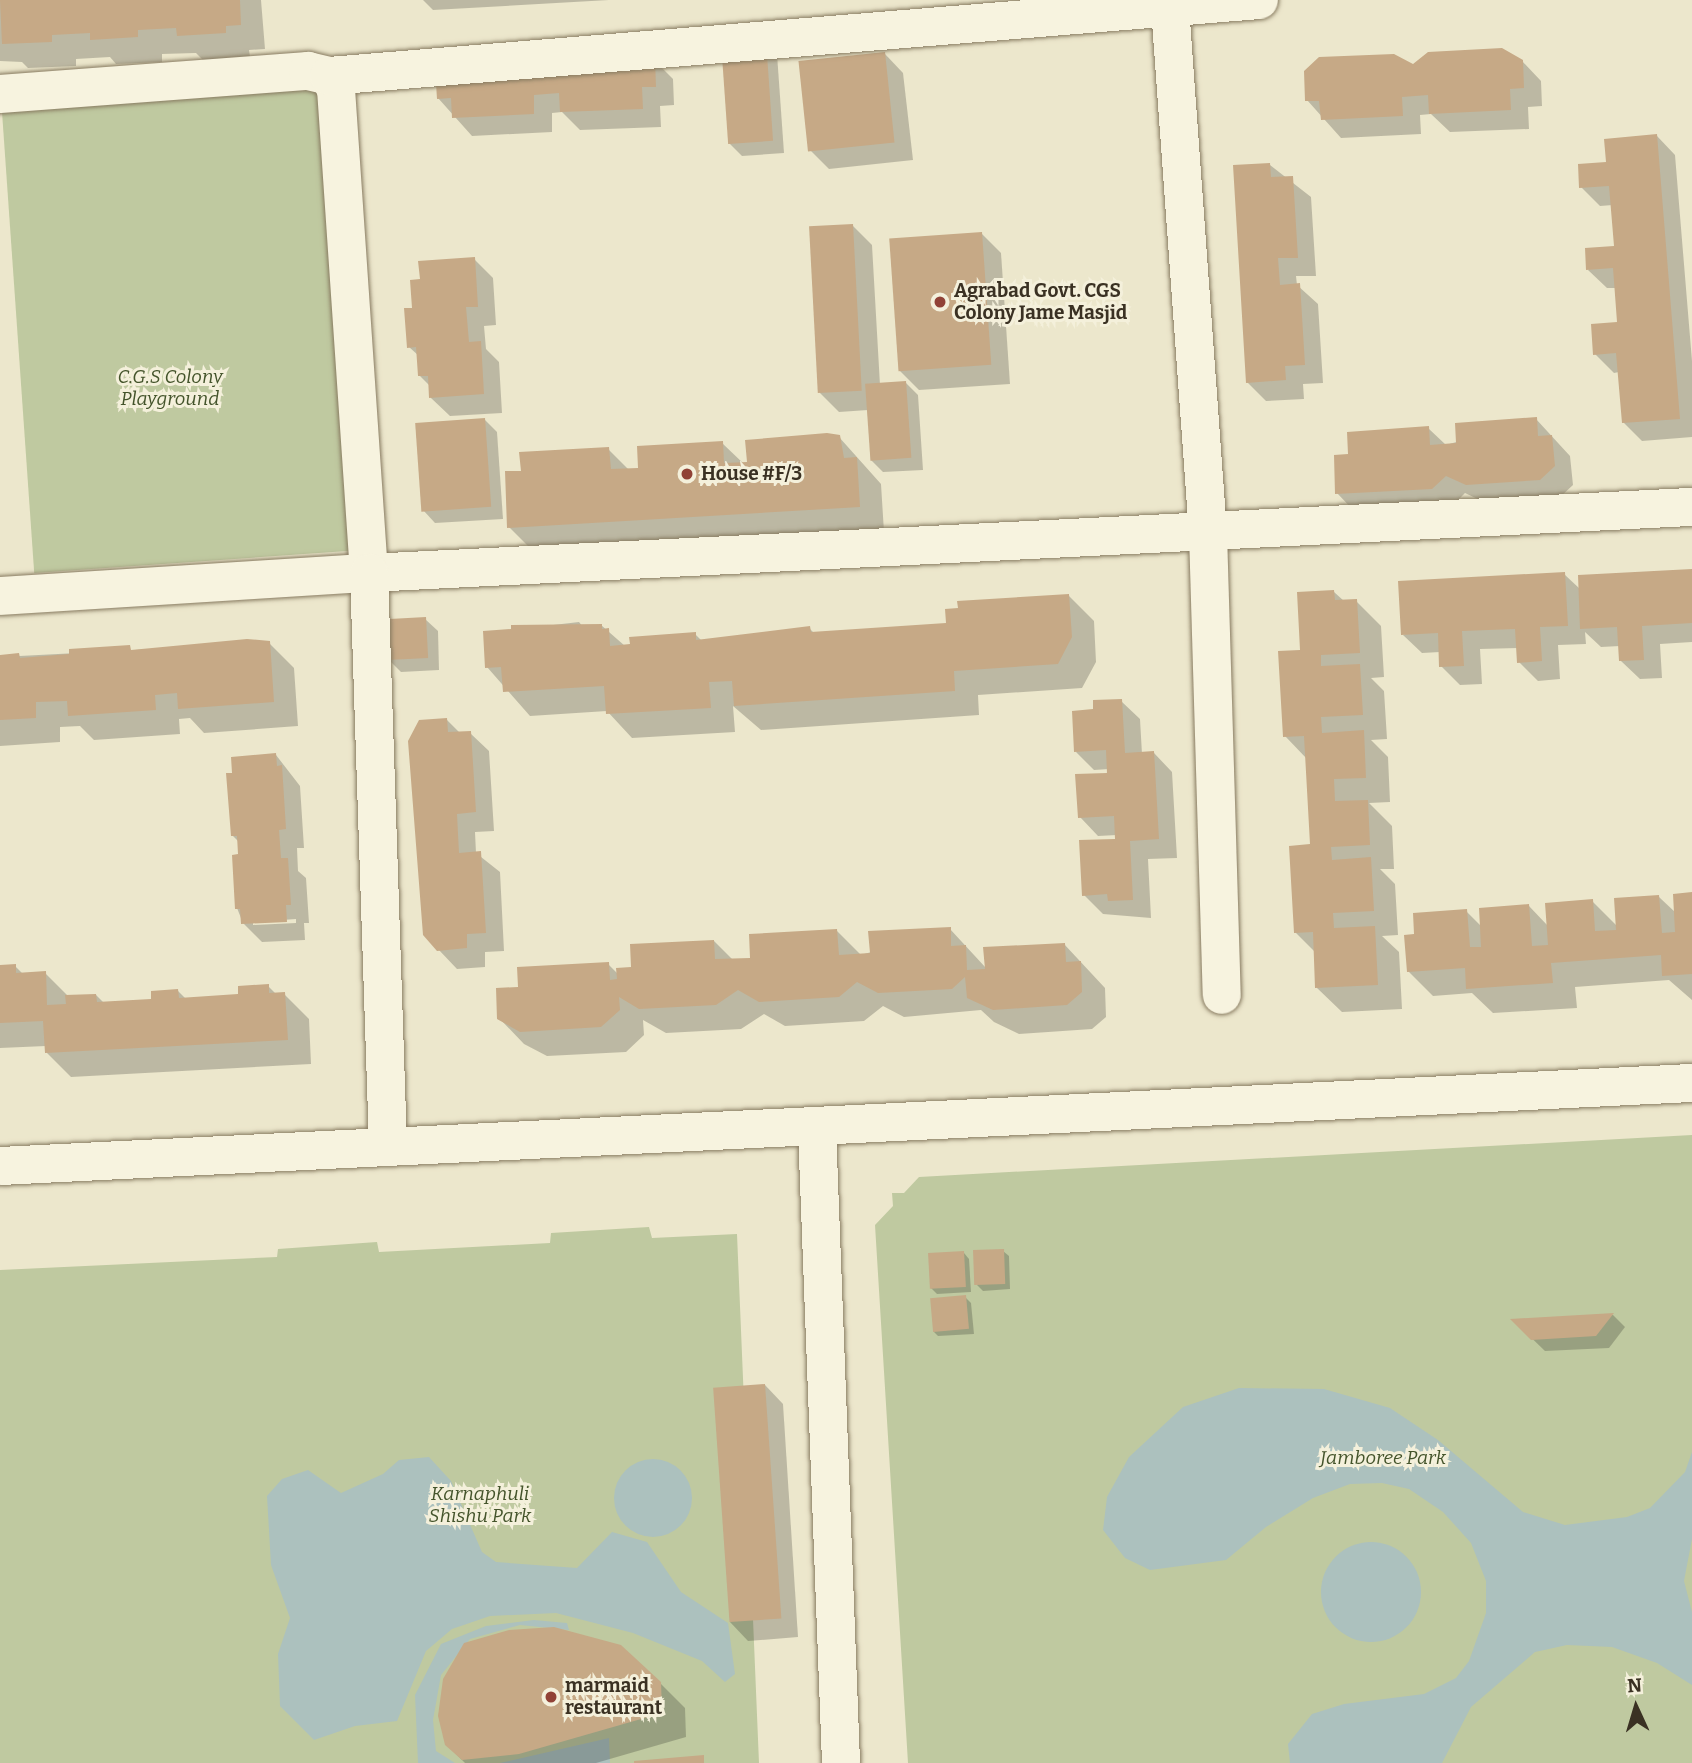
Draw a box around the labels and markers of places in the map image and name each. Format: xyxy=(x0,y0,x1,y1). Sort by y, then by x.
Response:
place label: Agrabad Govt. CGS Colony Jame Masjid xyxy=(954,280,1127,324)
marker: Agrabad Govt. CGS Colony Jame Masjid xyxy=(932,294,948,310)
place label: House #F/3 xyxy=(701,463,802,485)
marker: House #F/3 xyxy=(679,466,695,482)
place label: marmaid restaurant xyxy=(565,1675,662,1719)
marker: marmaid restaurant xyxy=(543,1689,559,1705)

